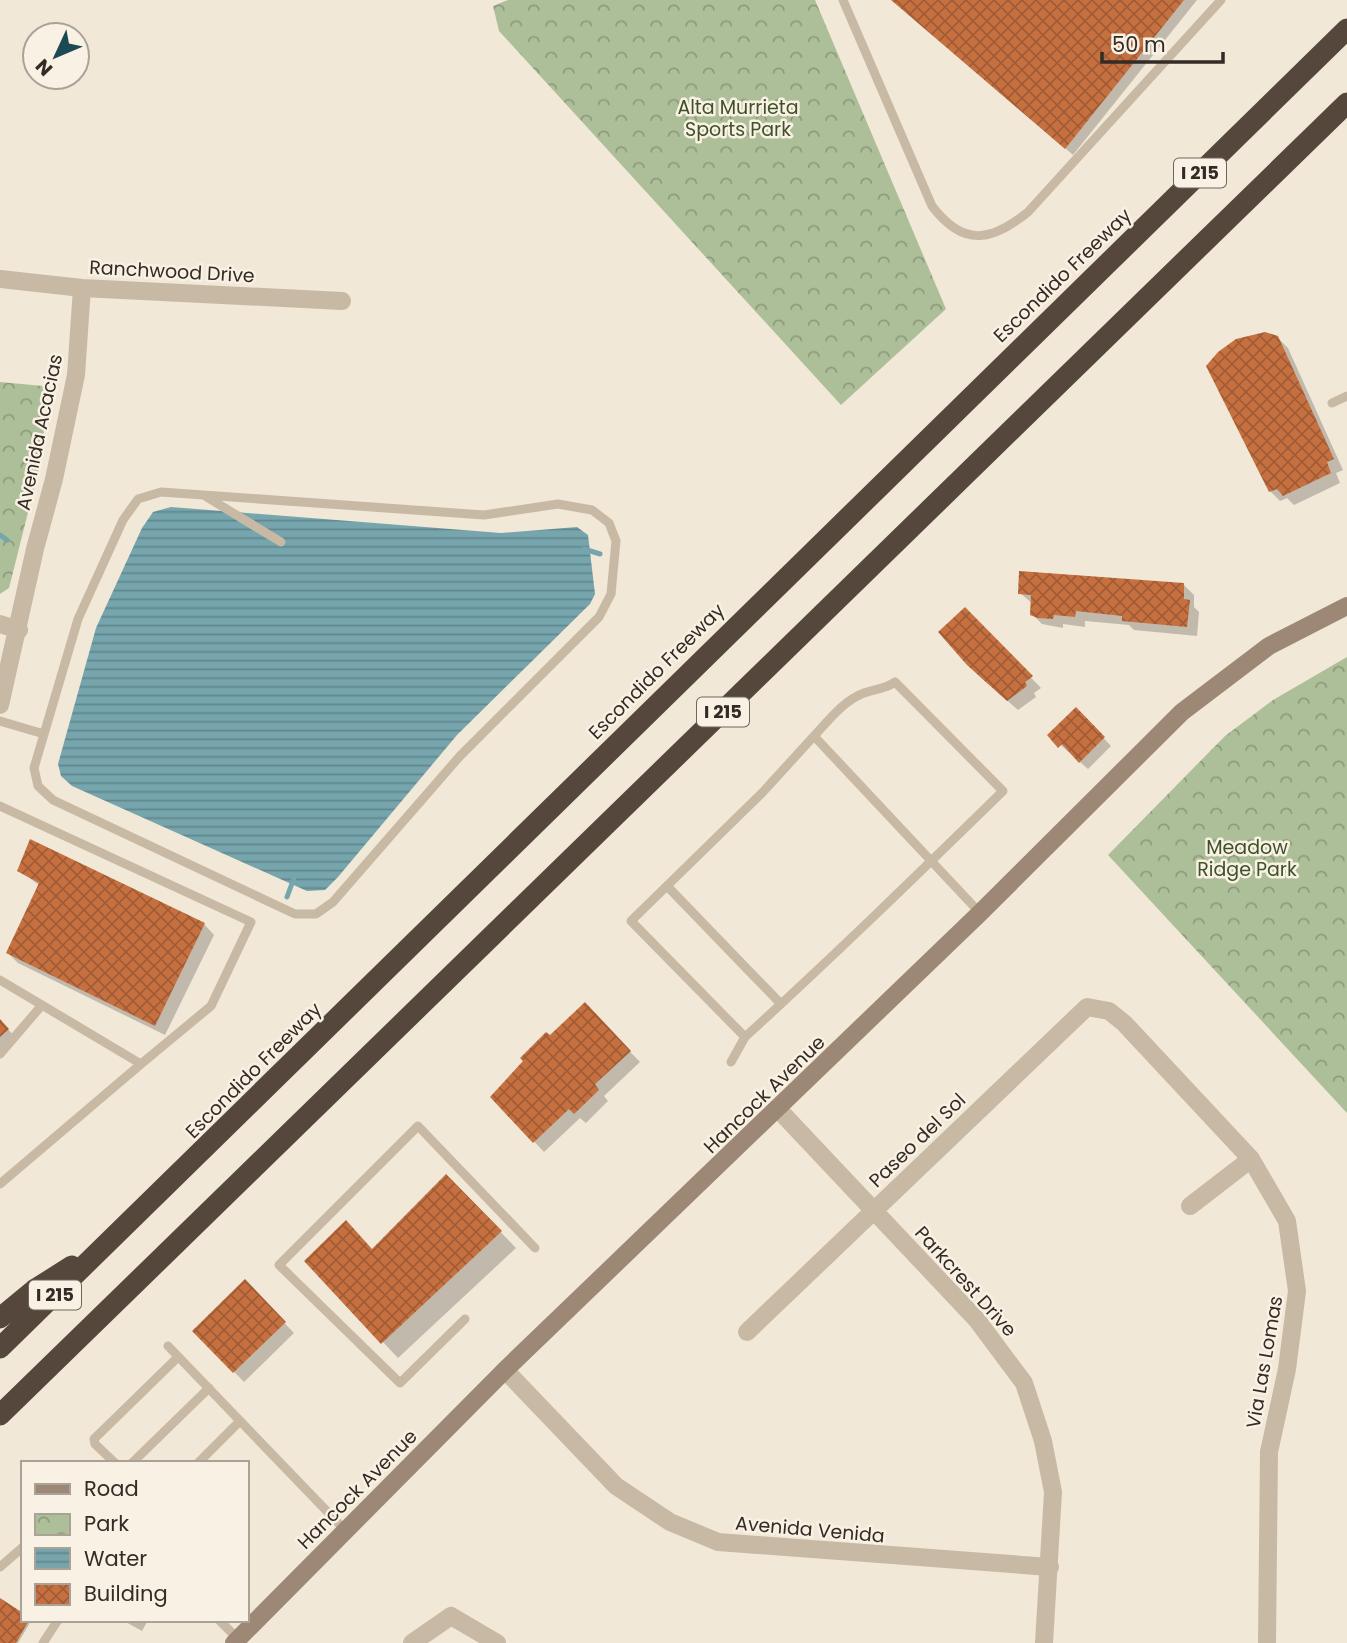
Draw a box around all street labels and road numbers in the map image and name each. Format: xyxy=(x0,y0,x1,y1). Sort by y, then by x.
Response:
road number: I 215 xyxy=(1174,158,1226,188)
street label: Escondido Freeway xyxy=(987,202,1138,348)
street label: Ranchwood Drive xyxy=(89,254,255,289)
street label: Avenida Acacias xyxy=(10,352,69,513)
street label: Escondido Freeway xyxy=(582,597,731,745)
road number: I 215 xyxy=(697,698,749,726)
street label: Escondido Freeway xyxy=(179,996,328,1144)
street label: Hancock Avenue xyxy=(698,1029,831,1160)
street label: Paseo del Sol xyxy=(863,1087,972,1194)
street label: Parkcrest Drive xyxy=(909,1220,1023,1343)
road number: I 215 xyxy=(29,1280,81,1310)
street label: Via Las Lomas xyxy=(1240,1294,1289,1431)
street label: Hancock Avenue xyxy=(291,1423,423,1555)
street label: Avenida Venida xyxy=(734,1510,886,1549)

